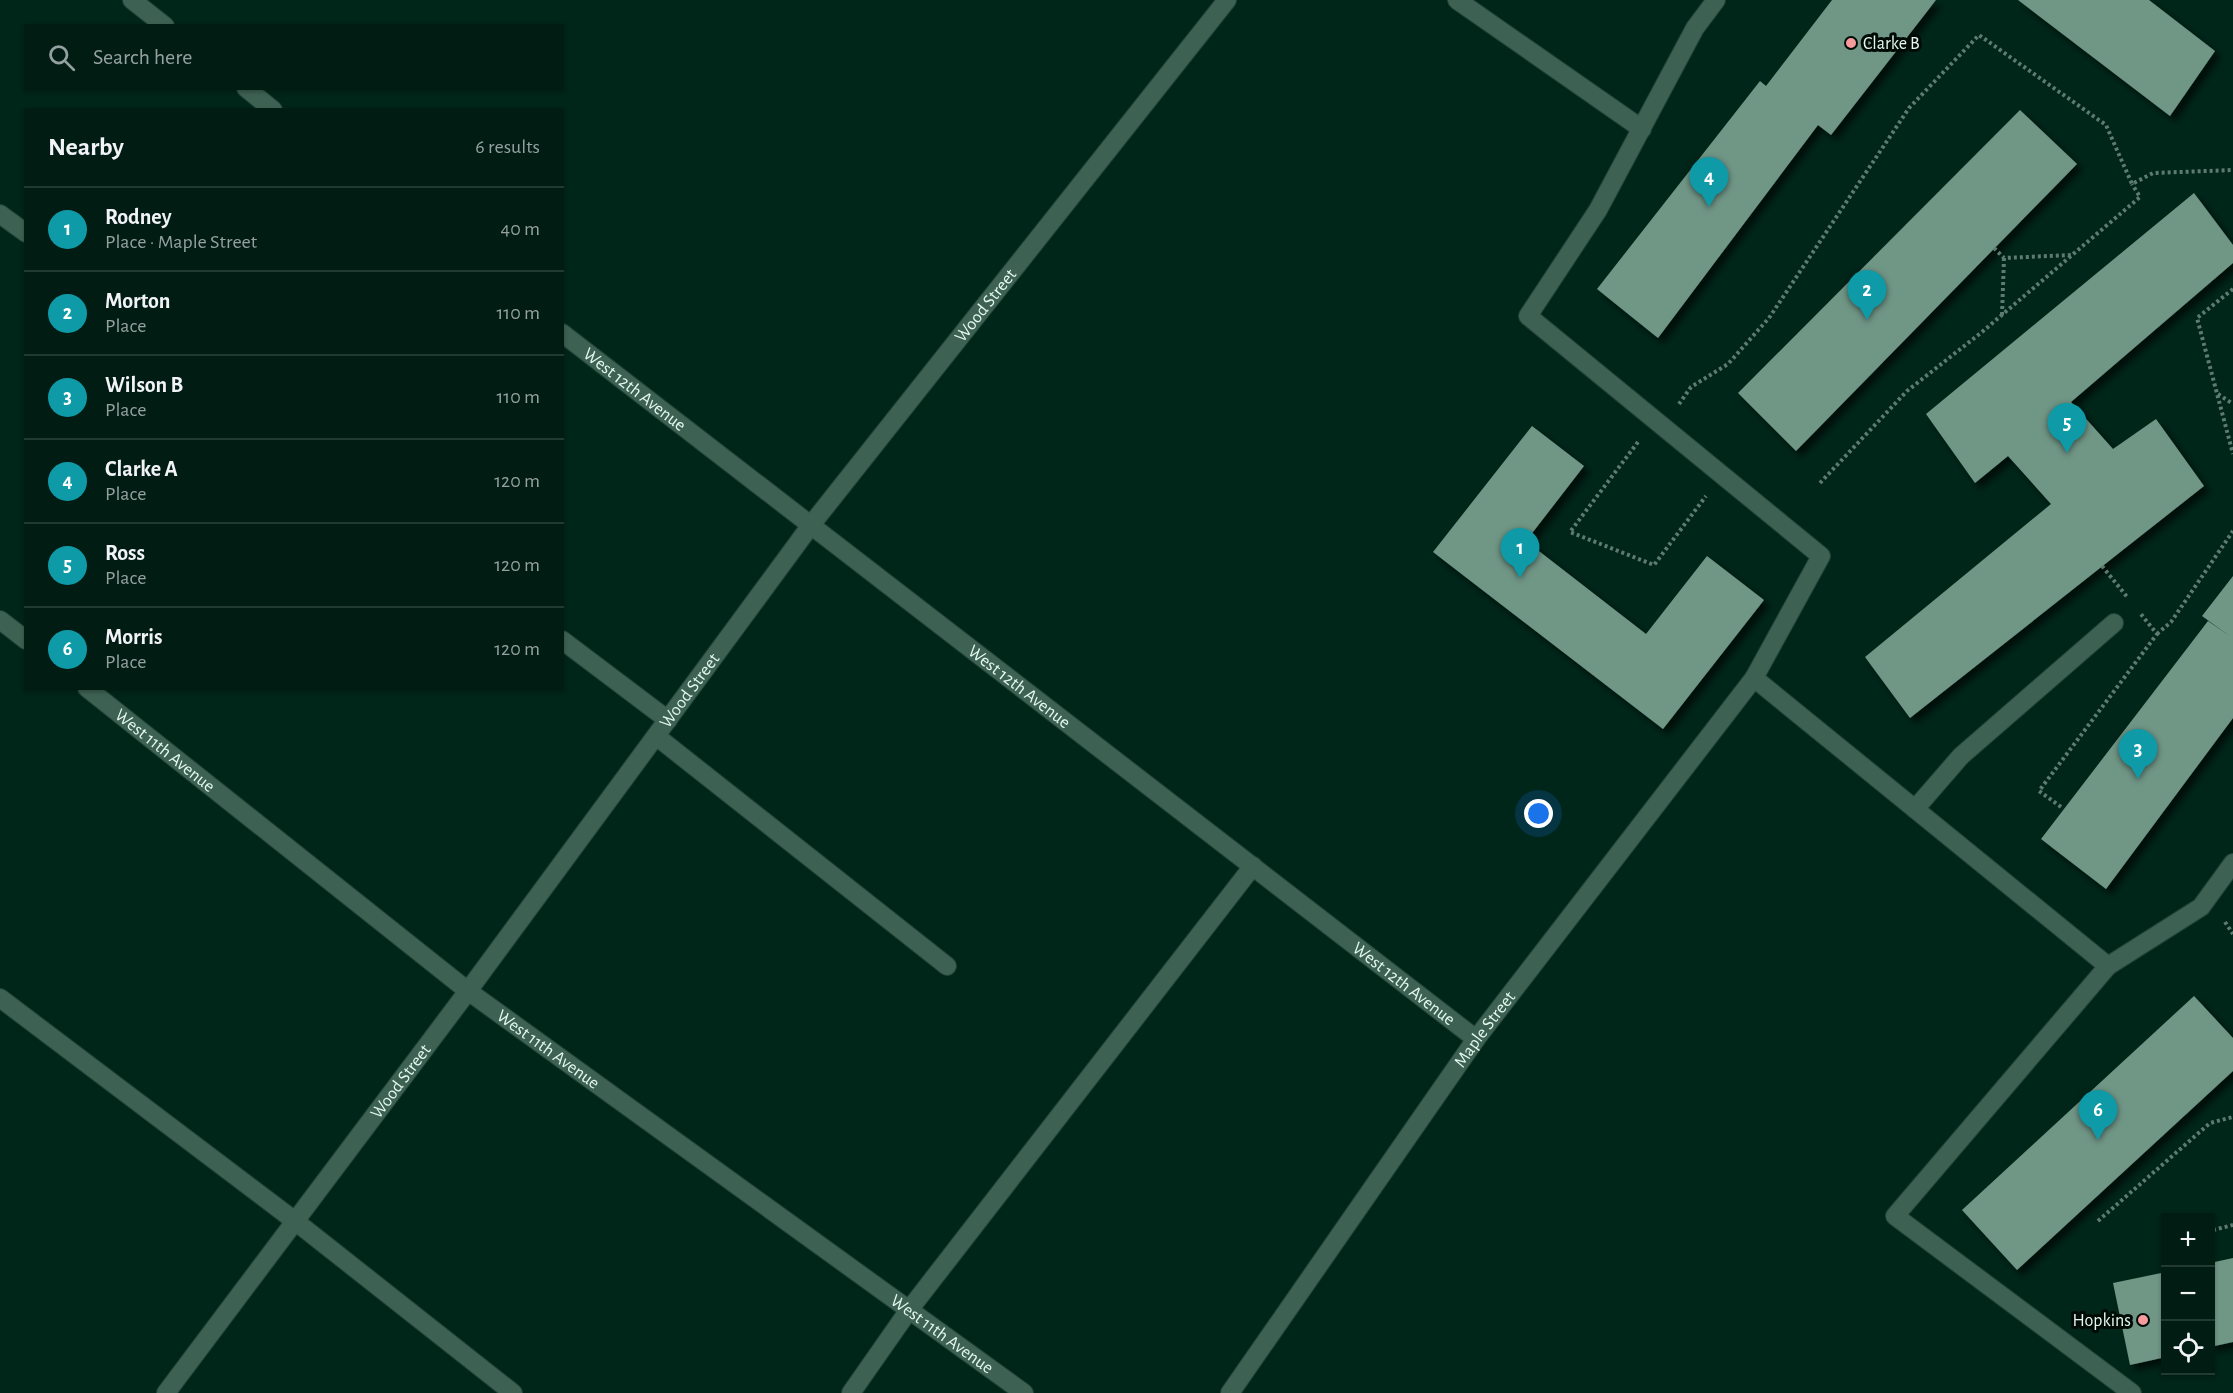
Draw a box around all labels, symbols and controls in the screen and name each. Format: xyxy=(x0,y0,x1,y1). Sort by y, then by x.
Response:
search box xyxy=(24,24,564,90)
place label: Clarke B xyxy=(1863,35,1920,53)
marker: Clarke B xyxy=(1844,36,1858,50)
icon: search xyxy=(45,41,78,74)
text: Search here xyxy=(93,46,192,68)
text: Nearby xyxy=(48,134,124,160)
text: 6 results xyxy=(475,137,540,157)
pin: 4 xyxy=(1690,158,1728,207)
text: Rodney xyxy=(105,206,172,228)
text: 1 xyxy=(64,219,71,239)
text: 40 m xyxy=(501,219,540,239)
text: Place · Maple Street xyxy=(105,232,257,252)
street label: Wood Street xyxy=(952,266,1020,346)
pin: 2 xyxy=(1848,270,1886,320)
text: Morton xyxy=(105,290,170,312)
text: 2 xyxy=(63,303,72,323)
text: 110 m xyxy=(496,303,540,323)
text: Place xyxy=(105,316,146,336)
street label: West 12th Avenue xyxy=(580,345,689,435)
text: Wilson B xyxy=(105,374,183,396)
text: 3 xyxy=(63,387,72,407)
text: 110 m xyxy=(496,387,540,407)
text: Place xyxy=(105,400,146,420)
pin: 5 xyxy=(2048,404,2086,453)
text: Clarke A xyxy=(105,458,178,480)
text: 4 xyxy=(62,471,73,491)
text: 120 m xyxy=(494,471,540,491)
text: Place xyxy=(105,484,146,504)
pin: 1 xyxy=(1500,528,1540,578)
text: Ross xyxy=(105,542,145,564)
text: 5 xyxy=(63,555,72,575)
text: 120 m xyxy=(494,555,540,575)
text: Place xyxy=(105,568,146,588)
text: Morris xyxy=(105,626,162,648)
text: 6 xyxy=(63,639,72,659)
text: 120 m xyxy=(494,639,540,659)
street label: West 12th Avenue xyxy=(964,642,1073,732)
street label: Wood Street xyxy=(657,650,723,732)
text: Place xyxy=(105,652,146,672)
street label: West 11th Avenue xyxy=(111,706,218,796)
pin: 3 xyxy=(2118,730,2158,779)
your location xyxy=(1524,799,1553,828)
street label: West 12th Avenue xyxy=(1349,939,1458,1029)
street label: Maple Street xyxy=(1451,988,1519,1071)
street label: West 11th Avenue xyxy=(493,1007,603,1093)
street label: Wood Street xyxy=(368,1041,435,1122)
pin: 6 xyxy=(2078,1090,2118,1140)
map controls xyxy=(2161,1213,2215,1375)
button: + xyxy=(2161,1213,2215,1267)
button: − xyxy=(2161,1267,2215,1321)
street label: West 11th Avenue xyxy=(887,1292,996,1378)
place label: Hopkins xyxy=(2073,1312,2131,1330)
marker: Hopkins xyxy=(2136,1313,2150,1327)
button: locate xyxy=(2161,1321,2215,1375)

